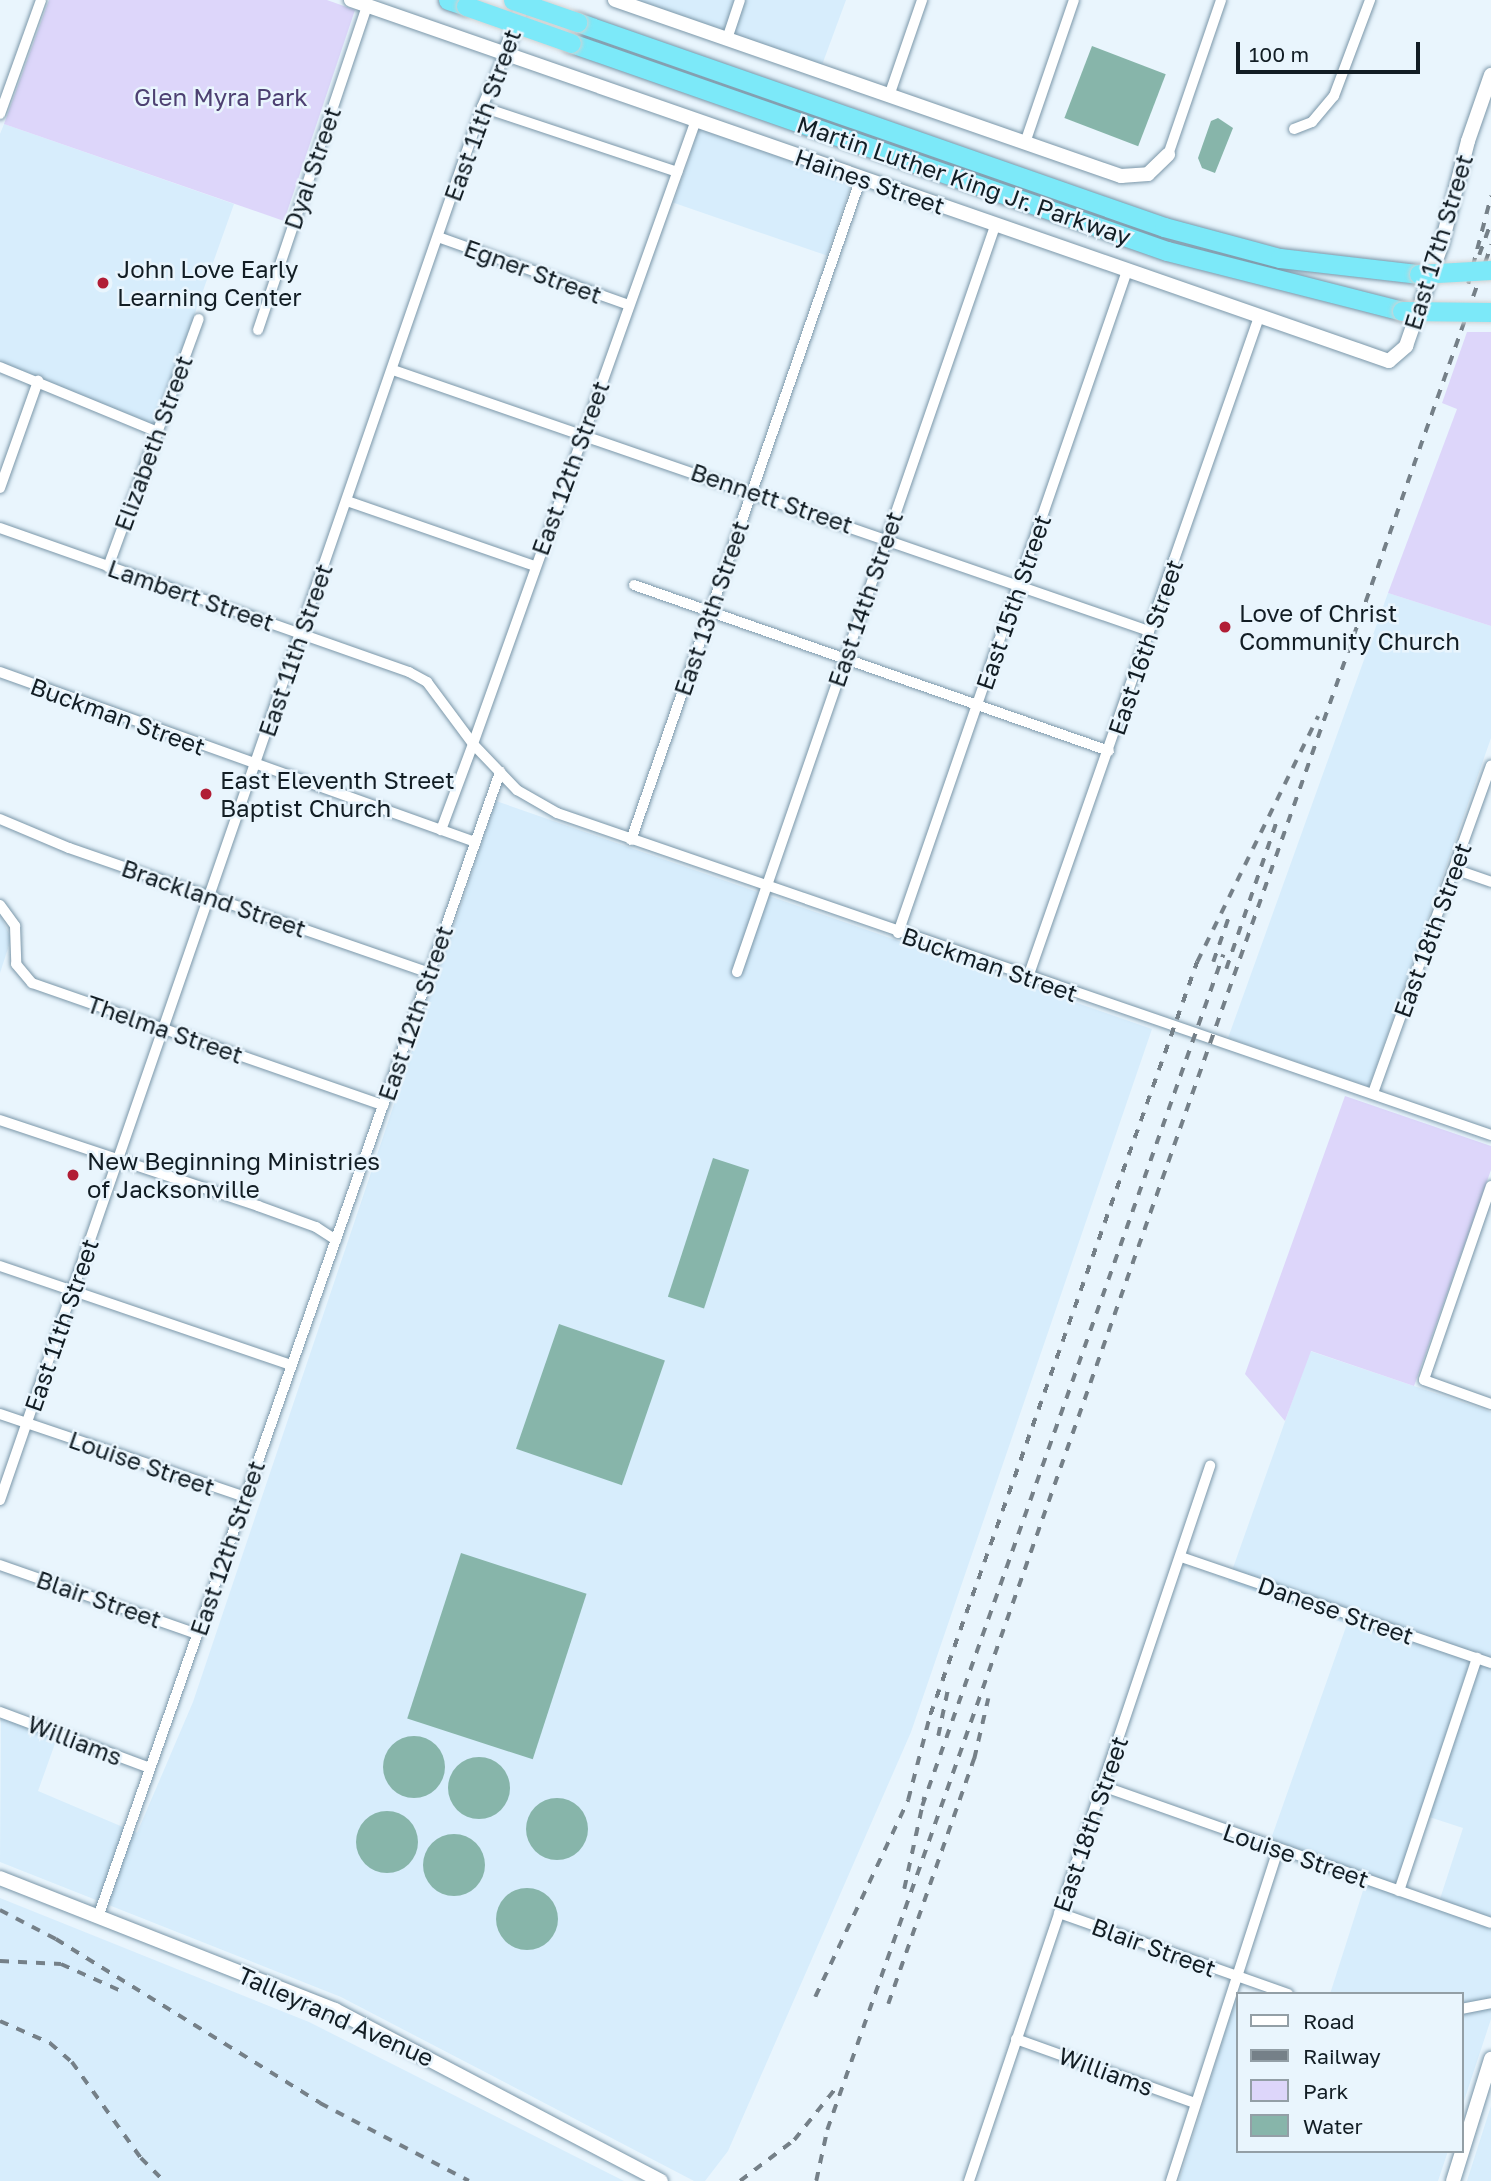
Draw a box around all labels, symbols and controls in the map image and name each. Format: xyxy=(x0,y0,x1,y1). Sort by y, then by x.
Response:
street label: East 11th Street xyxy=(438,25,526,205)
scale bar xyxy=(1239,28,1423,72)
text: 100 m xyxy=(1249,41,1309,67)
park label: Glen Myra Park xyxy=(134,83,308,111)
street label: Dyal Street xyxy=(278,103,346,233)
street label: Martin Luther King Jr. Parkway xyxy=(793,109,1135,251)
street label: Haines Street xyxy=(791,142,949,220)
street label: East 17th Street xyxy=(1398,151,1478,333)
street label: Egner Street xyxy=(460,233,606,309)
place label: John Love Early Learning Center xyxy=(117,255,302,311)
marker: John Love Early Learning Center xyxy=(95,275,111,291)
street label: Elizabeth Street xyxy=(108,351,198,535)
street label: East 12th Street xyxy=(525,377,615,559)
street label: Bennett Street xyxy=(687,457,857,539)
street label: East 14th Street xyxy=(821,507,909,691)
street label: East 15th Street xyxy=(970,511,1056,693)
street label: East 13th Street xyxy=(668,517,754,699)
street label: Lambert Street xyxy=(104,553,278,637)
street label: East 16th Street xyxy=(1101,555,1189,739)
street label: East 11th Street xyxy=(252,560,338,740)
place label: Love of Christ Community Church xyxy=(1239,599,1460,655)
marker: Love of Christ Community Church xyxy=(1217,619,1233,635)
street label: Buckman Street xyxy=(27,671,209,761)
place label: East Eleventh Street Baptist Church xyxy=(220,766,455,822)
marker: East Eleventh Street Baptist Church xyxy=(198,786,214,802)
street label: East 18th Street xyxy=(1387,839,1477,1021)
street label: Brackland Street xyxy=(118,853,310,943)
street label: Buckman Street xyxy=(898,920,1082,1008)
street label: East 12th Street xyxy=(372,922,458,1104)
street label: Thelma Street xyxy=(83,989,247,1069)
place label: New Beginning Ministries of Jacksonville xyxy=(87,1147,380,1203)
marker: New Beginning Ministries of Jacksonville xyxy=(65,1167,81,1183)
street label: East 11th Street xyxy=(18,1235,104,1415)
street label: Louise Street xyxy=(65,1425,219,1501)
street label: East 12th Street xyxy=(184,1457,270,1639)
street label: Blair Street xyxy=(33,1564,165,1634)
street label: Danese Street xyxy=(1254,1570,1418,1650)
street label: Williams xyxy=(24,1709,126,1771)
street label: East 18th Street xyxy=(1046,1732,1134,1916)
street label: Louise Street xyxy=(1219,1817,1373,1893)
street label: Blair Street xyxy=(1088,1911,1220,1983)
street label: Talleyrand Avenue xyxy=(234,1960,438,2072)
legend xyxy=(1236,1992,1463,2153)
text: Road xyxy=(1303,2008,1354,2034)
street label: Williams xyxy=(1055,2041,1157,2101)
text: Railway xyxy=(1303,2043,1381,2069)
text: Park xyxy=(1303,2078,1348,2104)
text: Water xyxy=(1303,2113,1363,2139)

